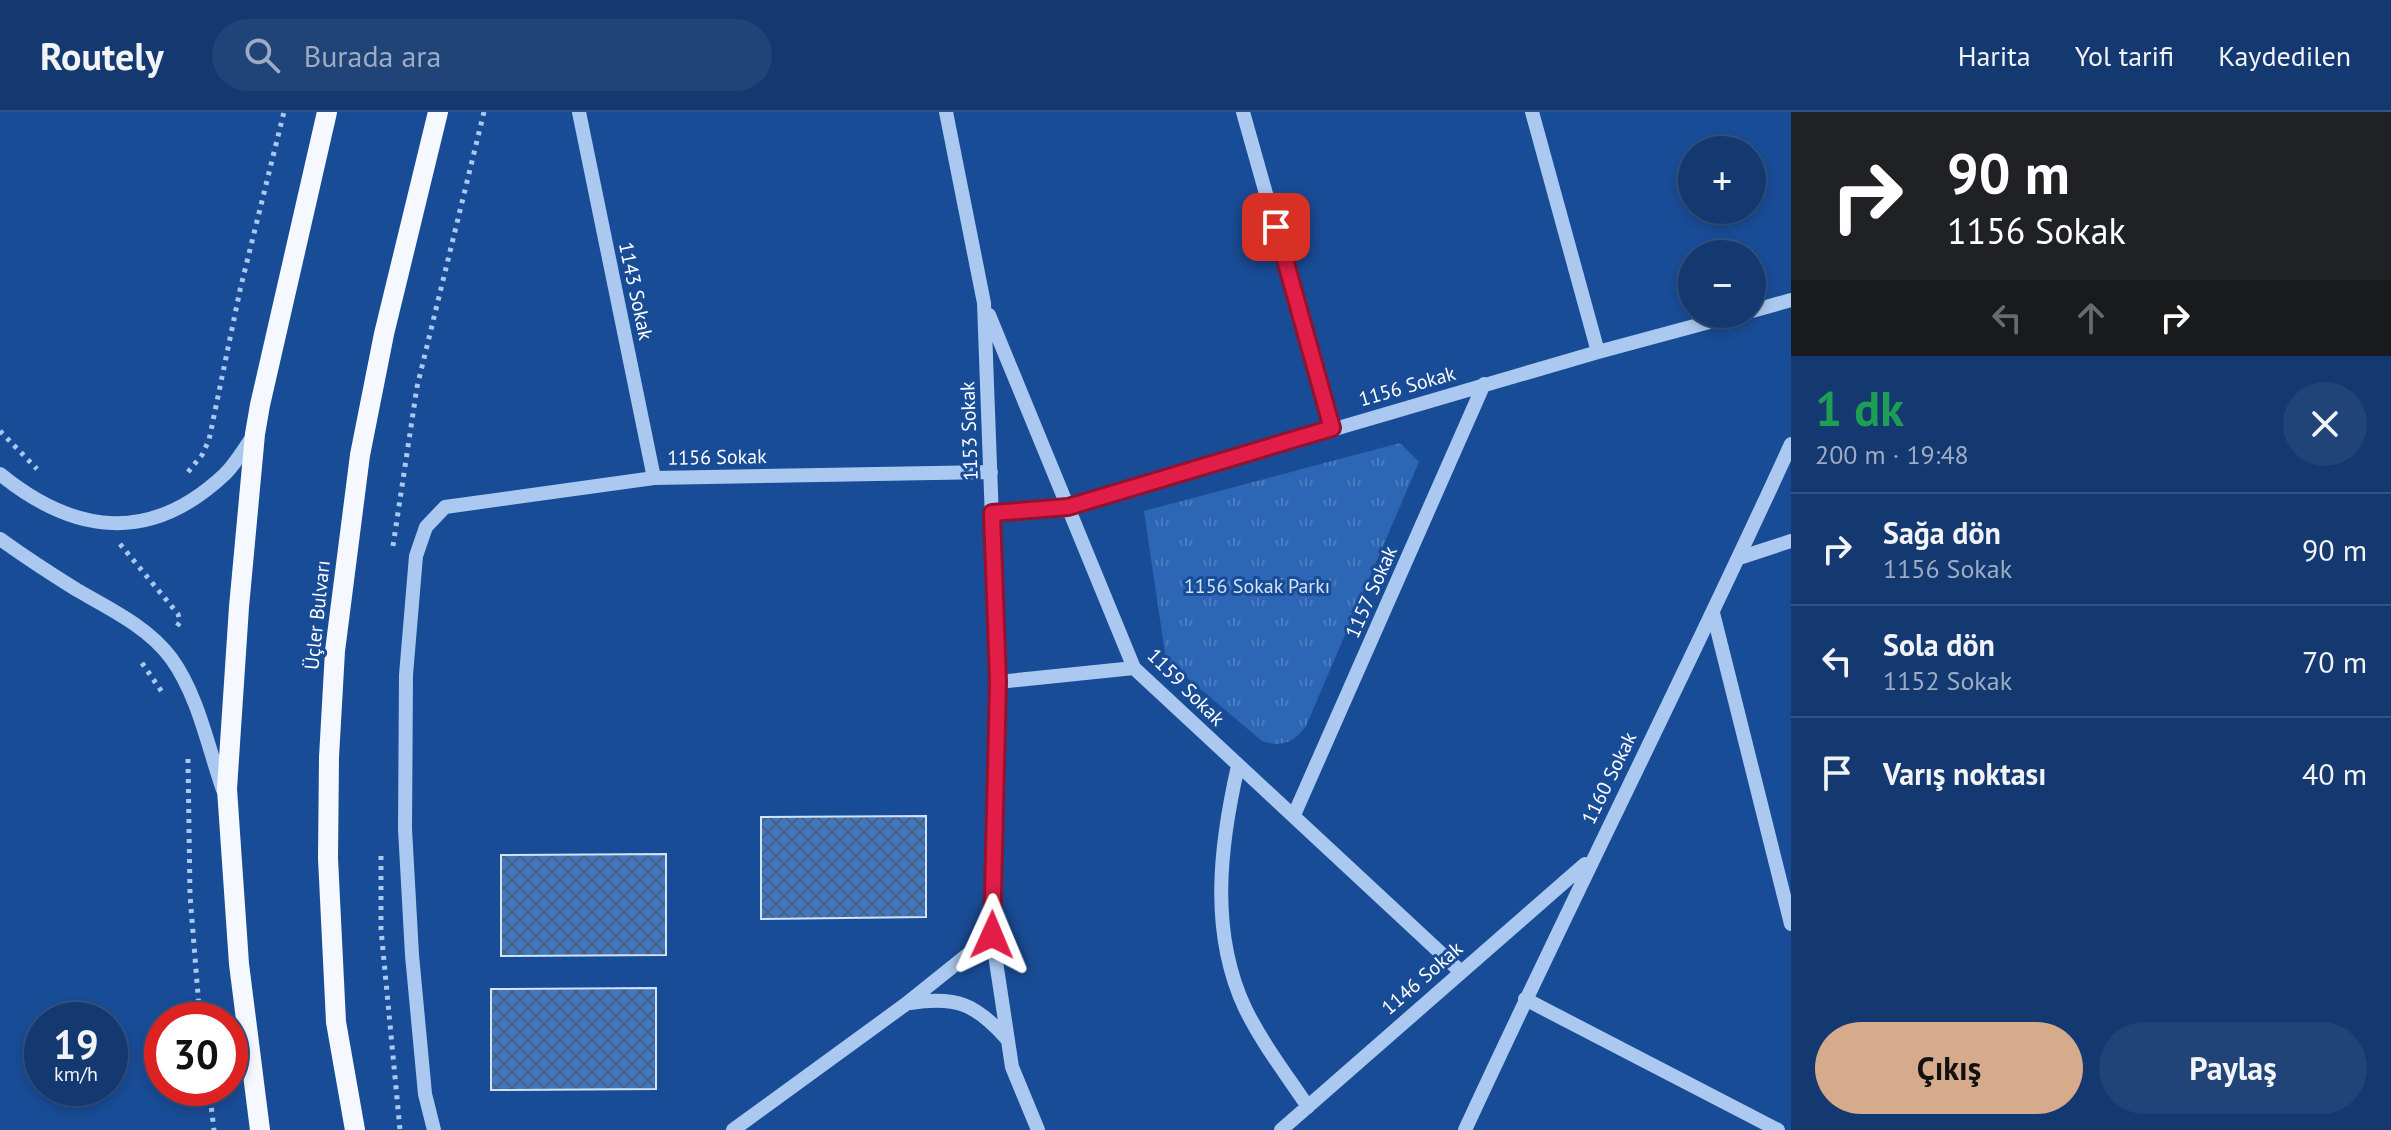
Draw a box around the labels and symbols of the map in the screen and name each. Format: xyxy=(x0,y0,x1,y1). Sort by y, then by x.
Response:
pin xyxy=(1242,193,1310,261)
street label: 1143 Sokak xyxy=(613,240,659,343)
street label: 1156 Sokak xyxy=(1356,360,1459,412)
street label: 1153 Sokak xyxy=(954,380,984,481)
street label: 1156 Sokak xyxy=(667,443,767,471)
street label: 1157 Sokak xyxy=(1339,541,1403,642)
street label: Üçler Bulvarı xyxy=(298,559,336,671)
park label: 1156 Sokak Parkı xyxy=(1184,573,1330,599)
street label: 1159 Sokak xyxy=(1142,643,1231,732)
street label: 1160 Sokak xyxy=(1576,727,1643,828)
position arrow xyxy=(950,893,1034,977)
street label: 1146 Sokak xyxy=(1376,935,1468,1020)
speed limit sign: 30 xyxy=(144,1002,248,1106)

